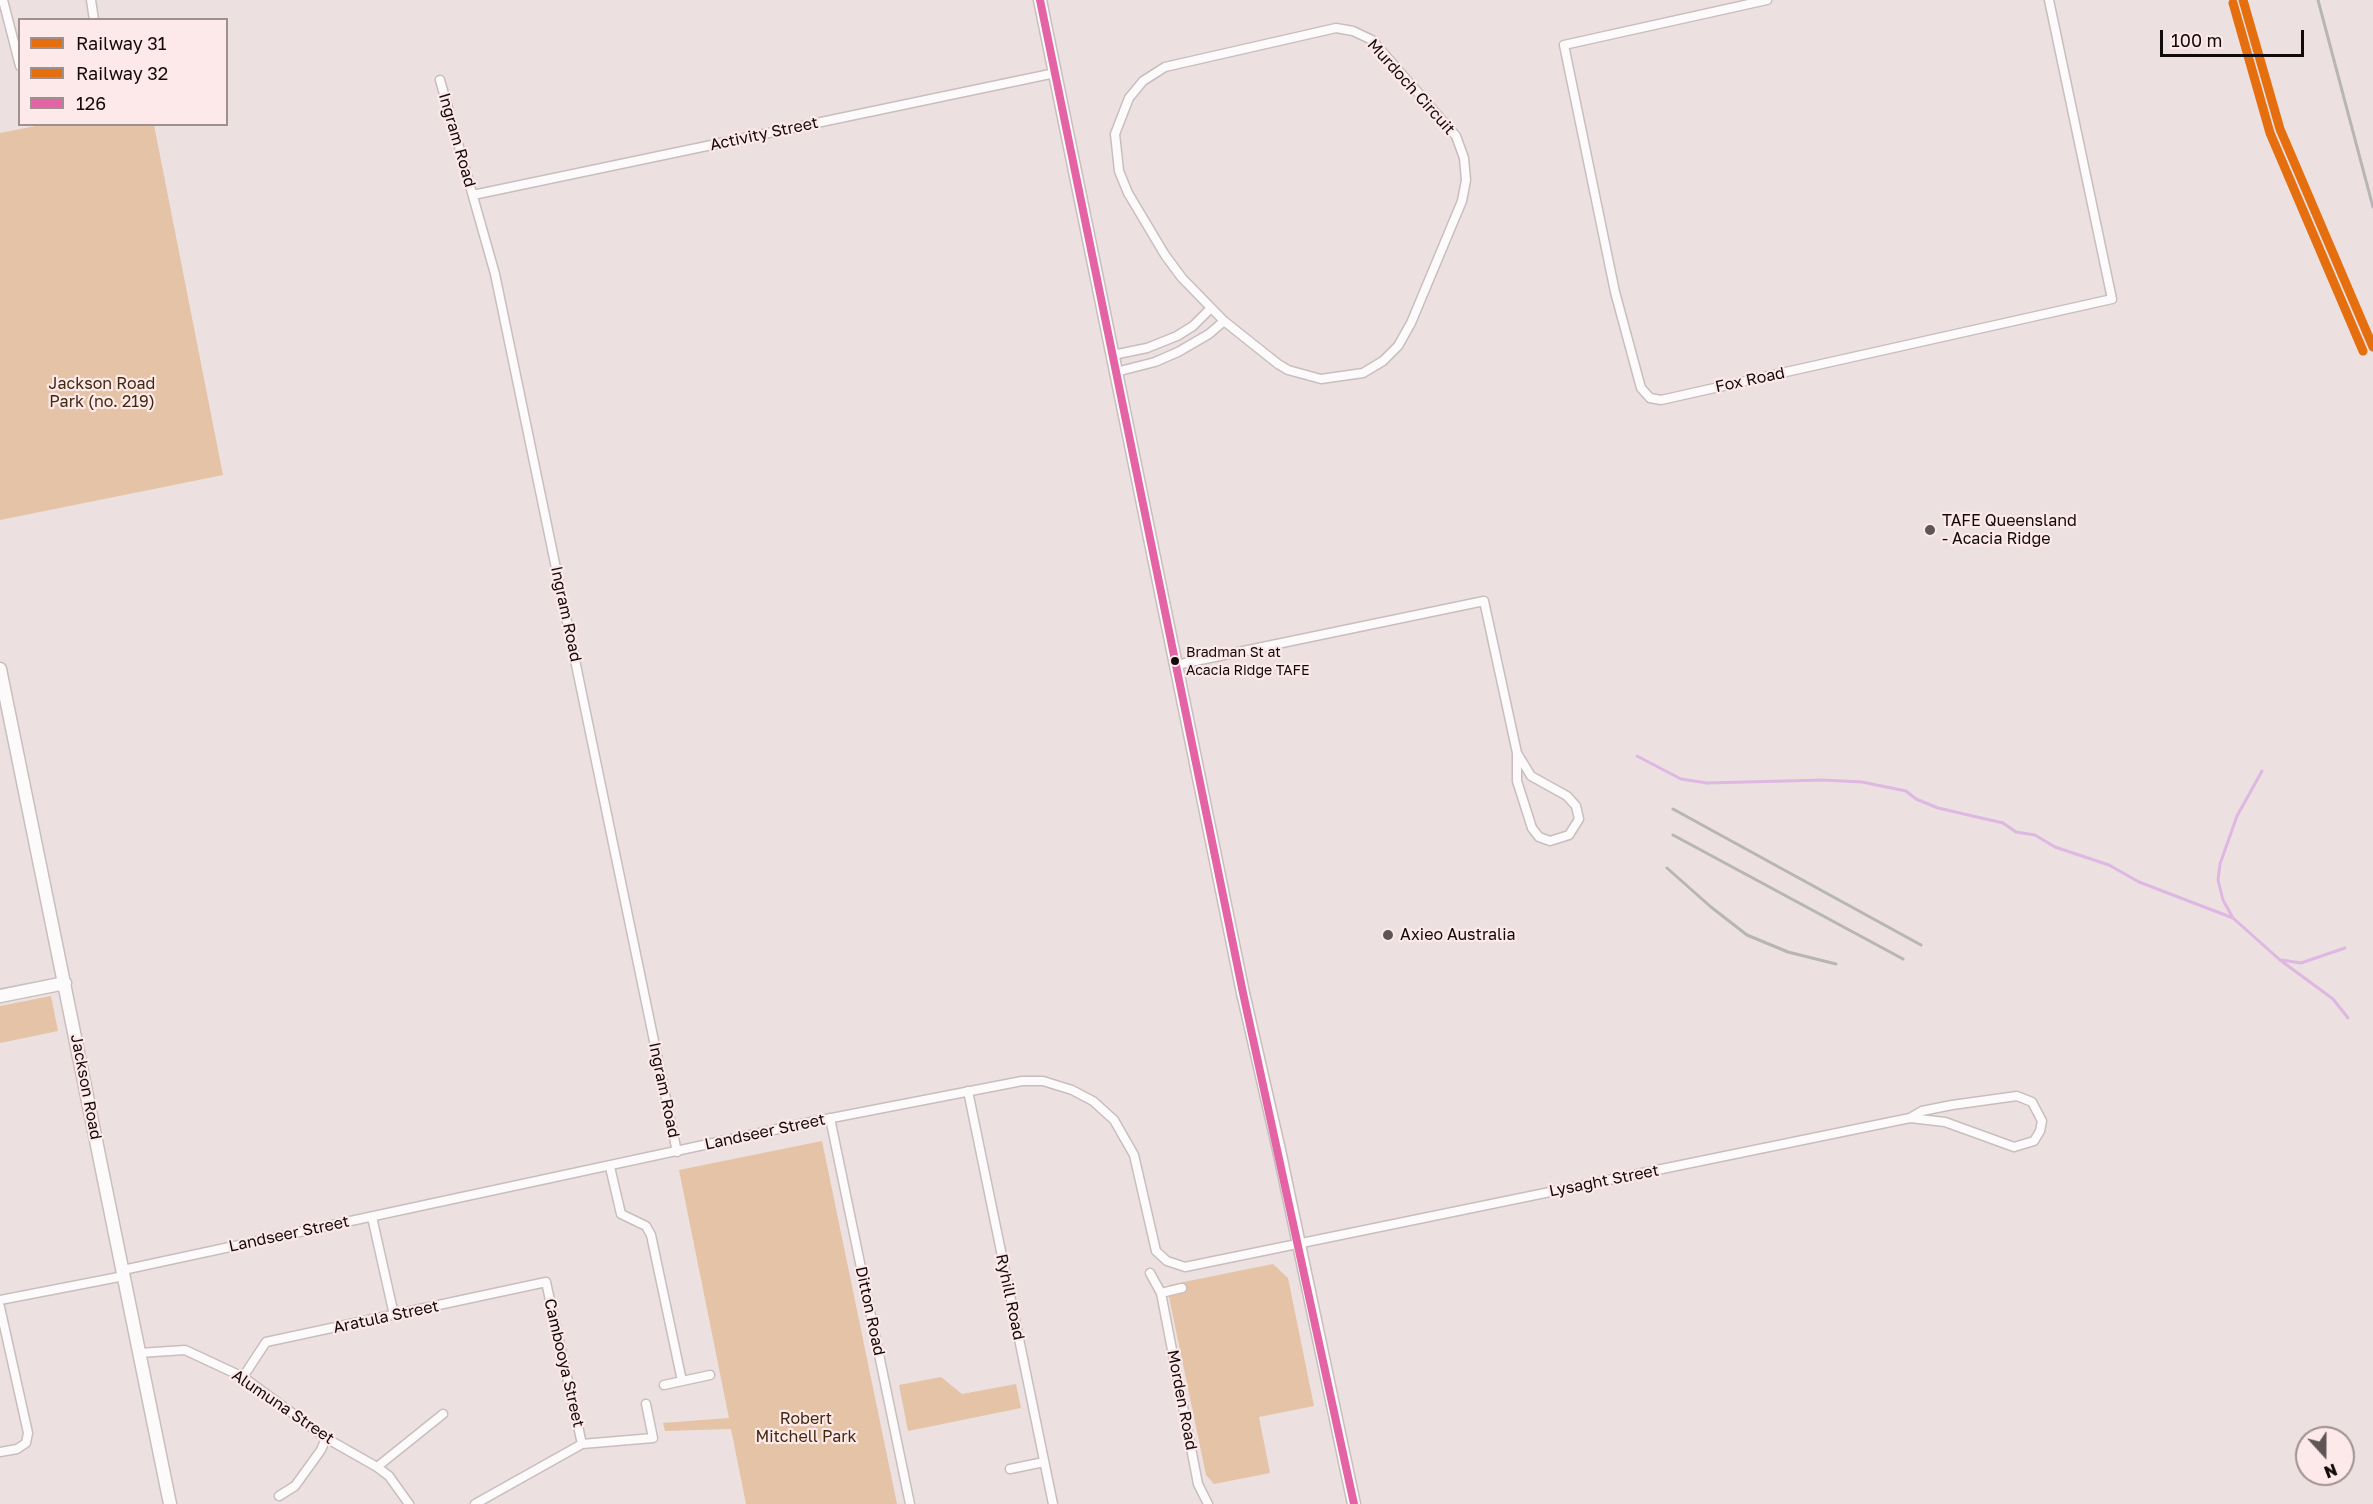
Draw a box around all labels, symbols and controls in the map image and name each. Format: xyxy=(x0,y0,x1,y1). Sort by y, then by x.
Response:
legend xyxy=(18,18,228,126)
scale bar xyxy=(2163,18,2307,56)
text: 100 m xyxy=(2171,29,2222,51)
text: Railway 31 xyxy=(76,32,167,54)
street label: Murdoch Circuit xyxy=(1363,35,1459,139)
text: Railway 32 xyxy=(76,62,168,84)
street label: Ingram Road xyxy=(434,91,480,189)
text: 126 xyxy=(76,92,106,114)
street label: Activity Street xyxy=(708,113,820,155)
street label: Fox Road xyxy=(1713,363,1787,397)
park label: Jackson Road Park (no. 219) xyxy=(49,374,155,412)
place label: TAFE Queensland - Acacia Ridge xyxy=(1942,511,2077,549)
marker: TAFE Queensland - Acacia Ridge xyxy=(1923,523,1937,537)
street label: Ingram Road xyxy=(547,564,585,664)
place label: Bradman St at Acacia Ridge TAFE xyxy=(1186,645,1309,678)
marker: Bradman St at Acacia Ridge TAFE xyxy=(1169,655,1181,667)
place label: Axieo Australia xyxy=(1400,925,1516,945)
marker: Axieo Australia xyxy=(1381,928,1395,942)
street label: Jackson Road xyxy=(66,1033,106,1141)
street label: Ingram Road xyxy=(645,1040,683,1140)
street label: Landseer Street xyxy=(703,1110,827,1154)
street label: Lysaght Street xyxy=(1547,1161,1661,1201)
street label: Landseer Street xyxy=(227,1212,351,1256)
street label: Ryhill Road xyxy=(992,1252,1028,1342)
street label: Ditton Road xyxy=(851,1265,889,1357)
street label: Aratula Street xyxy=(332,1296,440,1338)
street label: Cambooya Street xyxy=(540,1297,588,1429)
street label: Morden Road xyxy=(1163,1348,1201,1452)
street label: Alumuna Street xyxy=(228,1366,338,1448)
park label: Robert Mitchell Park xyxy=(755,1409,857,1447)
north arrow xyxy=(2295,1426,2355,1486)
text: N xyxy=(2321,1459,2340,1482)

